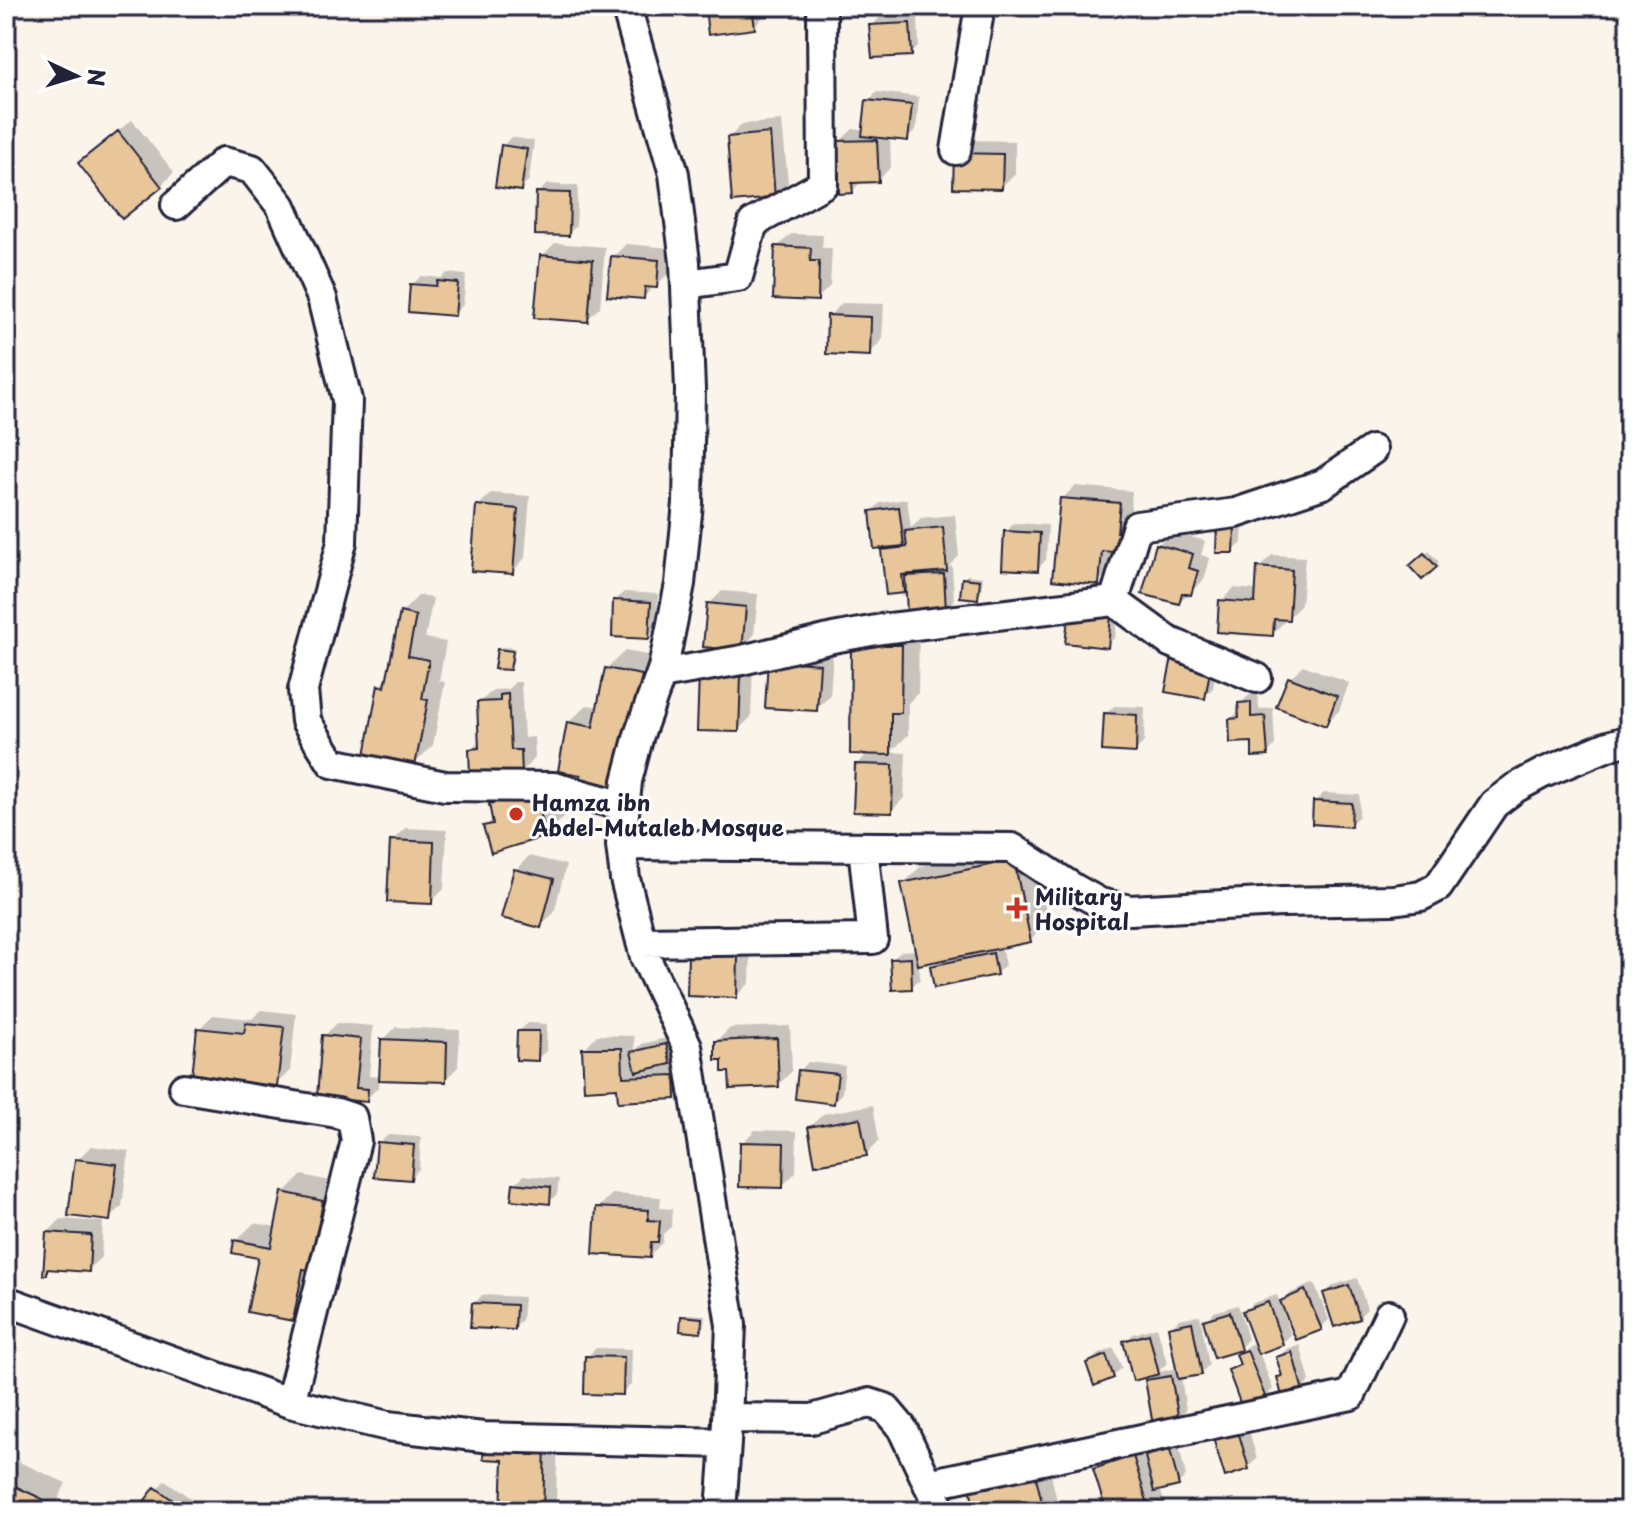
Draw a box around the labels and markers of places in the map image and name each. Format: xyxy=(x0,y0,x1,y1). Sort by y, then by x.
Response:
place label: Hamza ibn Abdel-Mutaleb Mosque xyxy=(531,785,784,843)
marker: Hamza ibn Abdel-Mutaleb Mosque xyxy=(507,805,525,823)
place label: Military Hospital xyxy=(1035,879,1129,937)
marker: Military Hospital xyxy=(1006,897,1028,919)

